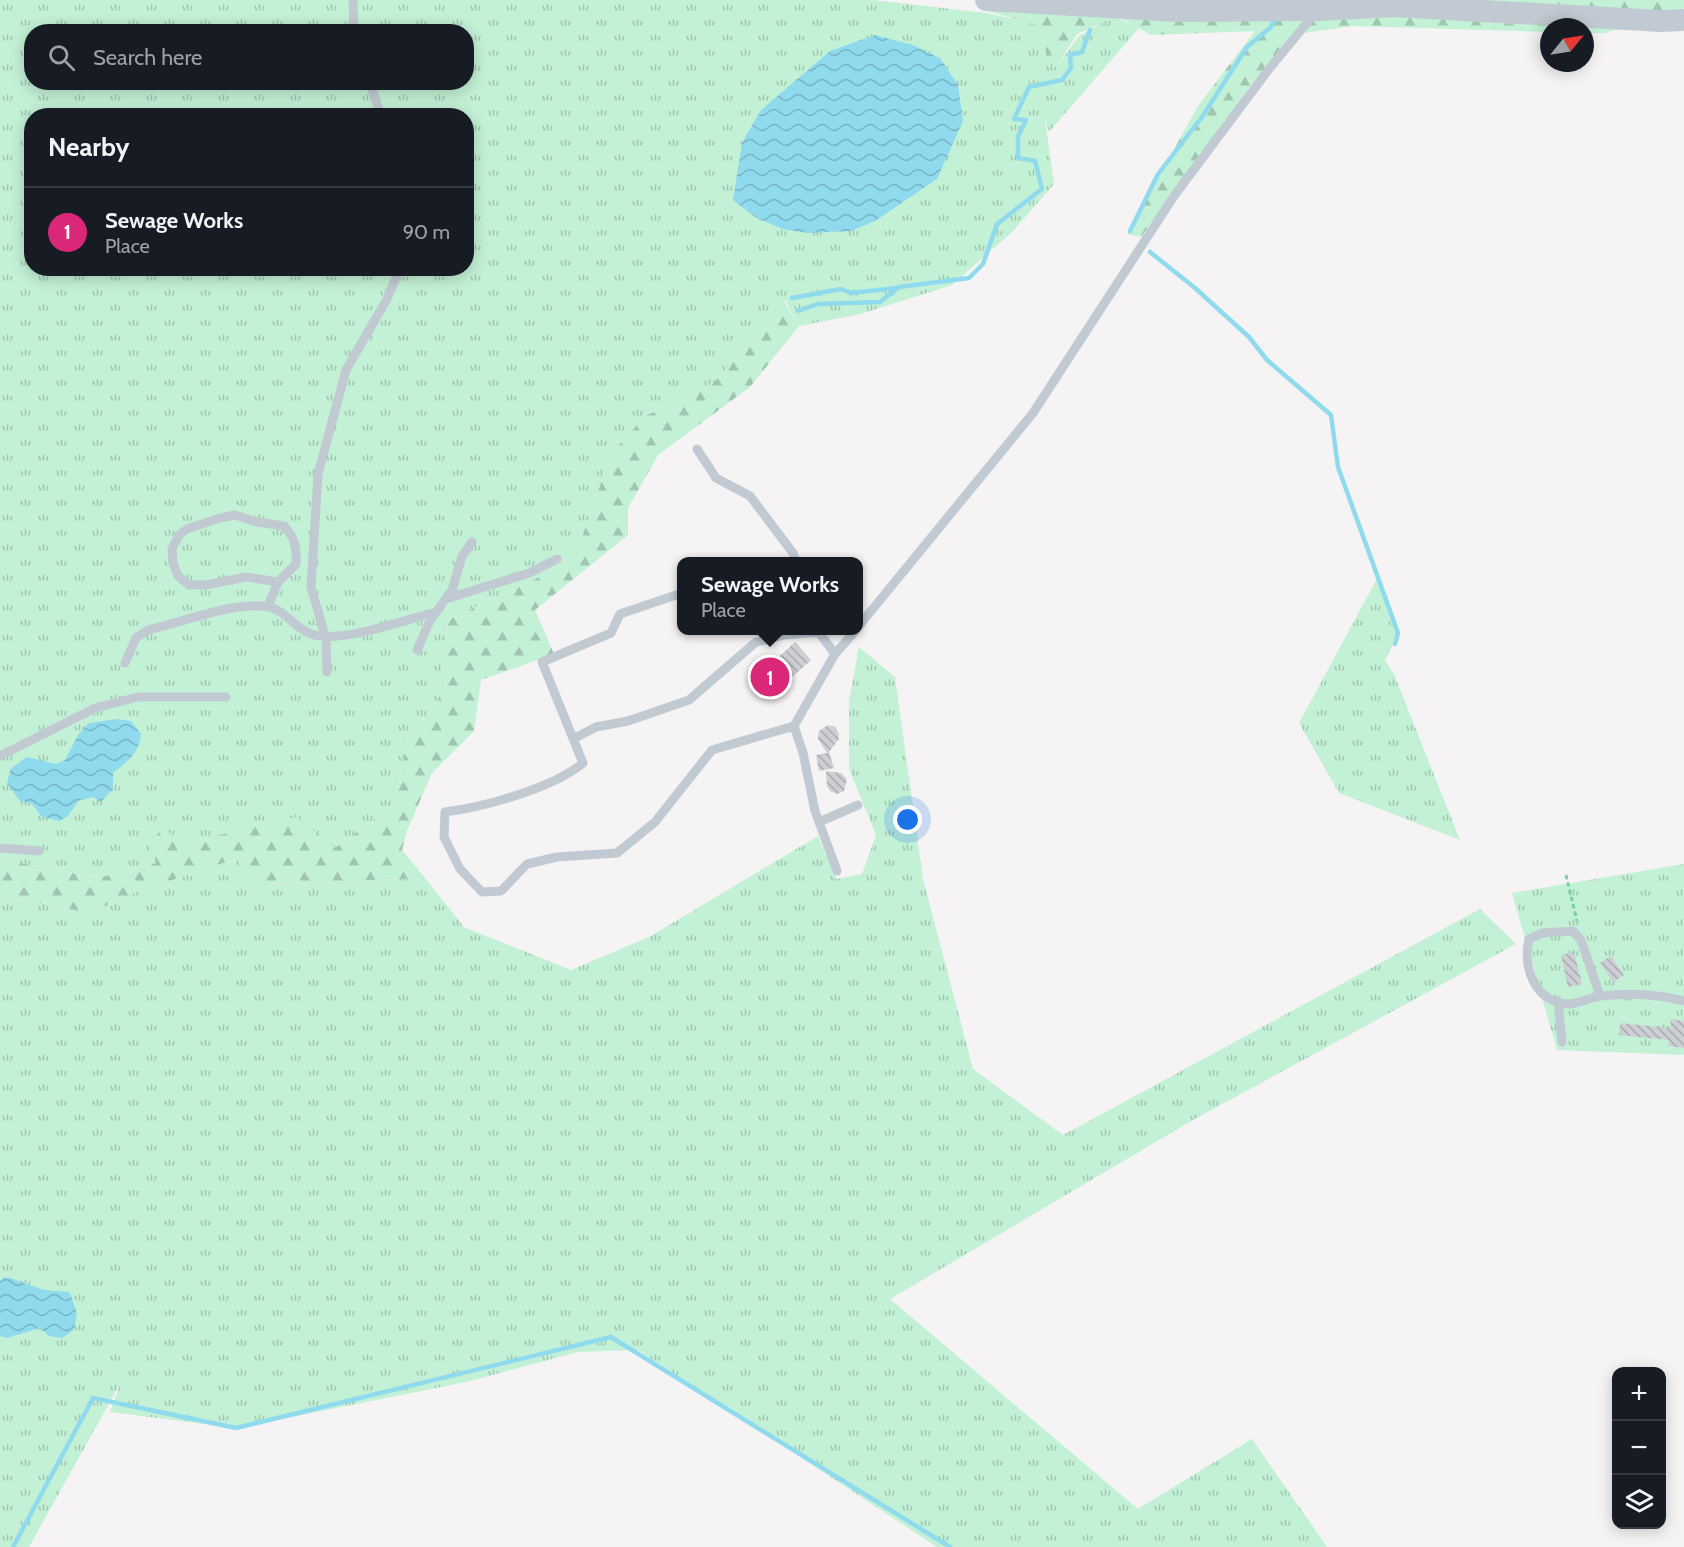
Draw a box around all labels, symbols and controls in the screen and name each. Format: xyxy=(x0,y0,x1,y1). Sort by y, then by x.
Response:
north arrow xyxy=(1540,18,1594,72)
search box xyxy=(24,24,474,90)
icon: search xyxy=(45,41,78,74)
text: Search here xyxy=(93,44,202,71)
text: Nearby xyxy=(48,131,129,163)
text: Sewage Works xyxy=(105,207,243,234)
text: 1 xyxy=(64,220,71,244)
text: 90 m xyxy=(403,220,450,244)
text: Place xyxy=(105,234,150,258)
popup xyxy=(677,557,863,635)
text: Sewage Works xyxy=(701,571,839,598)
text: Place xyxy=(701,598,746,622)
pin: 1 xyxy=(750,654,790,700)
your location xyxy=(893,805,922,834)
map controls xyxy=(1612,1367,1666,1529)
button: + xyxy=(1612,1367,1666,1421)
button: − xyxy=(1612,1421,1666,1475)
button: layers xyxy=(1612,1475,1666,1529)

